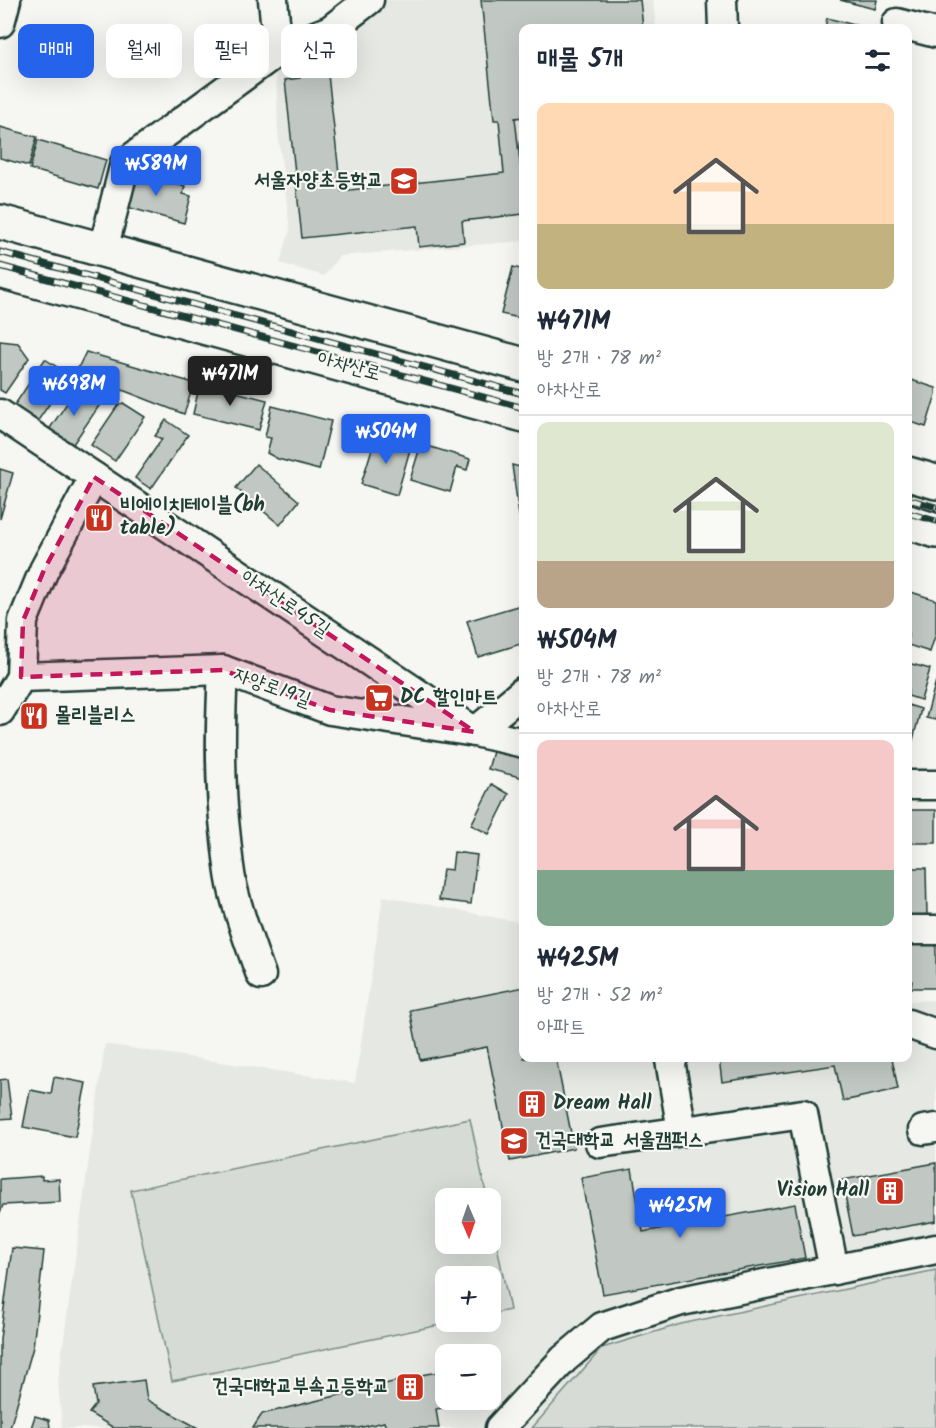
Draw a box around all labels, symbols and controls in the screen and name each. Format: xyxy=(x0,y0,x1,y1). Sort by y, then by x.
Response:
chip: 매매 xyxy=(18,24,94,78)
chip: 월세 xyxy=(106,24,182,78)
chip: 필터 xyxy=(194,24,269,78)
chip: 신규 xyxy=(281,24,357,78)
text: 매물 5개 xyxy=(537,39,623,81)
icon: filters xyxy=(861,44,894,77)
icon: home xyxy=(662,142,770,250)
pin: ₩589M xyxy=(114,146,198,197)
text: ₩589M xyxy=(125,149,187,181)
place label: 서울자양초등학교 xyxy=(254,165,383,197)
school or university icon: 서울자양초등학교 xyxy=(388,165,420,197)
text: ₩471M xyxy=(537,301,610,343)
street label: 아차산로 xyxy=(314,343,384,391)
text: 방 2개 · 78 m² xyxy=(537,343,661,375)
pin: ₩471M xyxy=(188,356,272,407)
text: ₩471M xyxy=(202,359,258,391)
pin: ₩698M xyxy=(32,366,116,417)
text: ₩698M xyxy=(43,369,105,401)
text: 아차산로 xyxy=(537,375,601,407)
pin: ₩504M xyxy=(344,414,428,465)
text: ₩504M xyxy=(355,417,417,449)
icon: home xyxy=(662,461,770,569)
place label: 비에이치테이블(bh table) xyxy=(120,490,265,545)
restaurant icon: 비에이치테이블(bh table) xyxy=(83,502,115,534)
street label: 아차산로45길 xyxy=(234,562,336,646)
text: ₩504M xyxy=(537,620,617,662)
street label: 자양로19길 xyxy=(229,659,315,717)
text: 방 2개 · 78 m² xyxy=(537,662,661,694)
supermarket icon: DC 할인마트 xyxy=(363,682,395,714)
place label: DC 할인마트 xyxy=(400,682,498,714)
text: 아차산로 xyxy=(537,694,601,726)
restaurant icon: 몰리블리스 xyxy=(18,700,50,732)
place label: 몰리블리스 xyxy=(55,700,135,732)
icon: home xyxy=(662,779,770,887)
text: ₩425M xyxy=(537,938,619,980)
text: 방 2개 · 52 m² xyxy=(537,980,662,1012)
text: 아파트 xyxy=(537,1012,585,1044)
building icon: Dream Hall xyxy=(516,1088,548,1120)
place label: Dream Hall xyxy=(553,1088,652,1120)
school or university icon: 건국대학교 서울캠퍼스 xyxy=(498,1125,530,1157)
place label: 건국대학교 서울캠퍼스 xyxy=(535,1125,704,1157)
place label: Vision Hall xyxy=(777,1175,870,1207)
building icon: Vision Hall xyxy=(874,1175,906,1207)
north arrow xyxy=(435,1188,501,1254)
map controls xyxy=(435,1188,501,1410)
pin: ₩425M xyxy=(638,1188,722,1239)
text: ₩425M xyxy=(649,1191,711,1223)
button: + xyxy=(435,1266,501,1332)
button: − xyxy=(435,1344,501,1410)
place label: 건국대학교부속고등학교 xyxy=(212,1371,389,1403)
building icon: 건국대학교부속고등학교 xyxy=(394,1371,426,1403)

